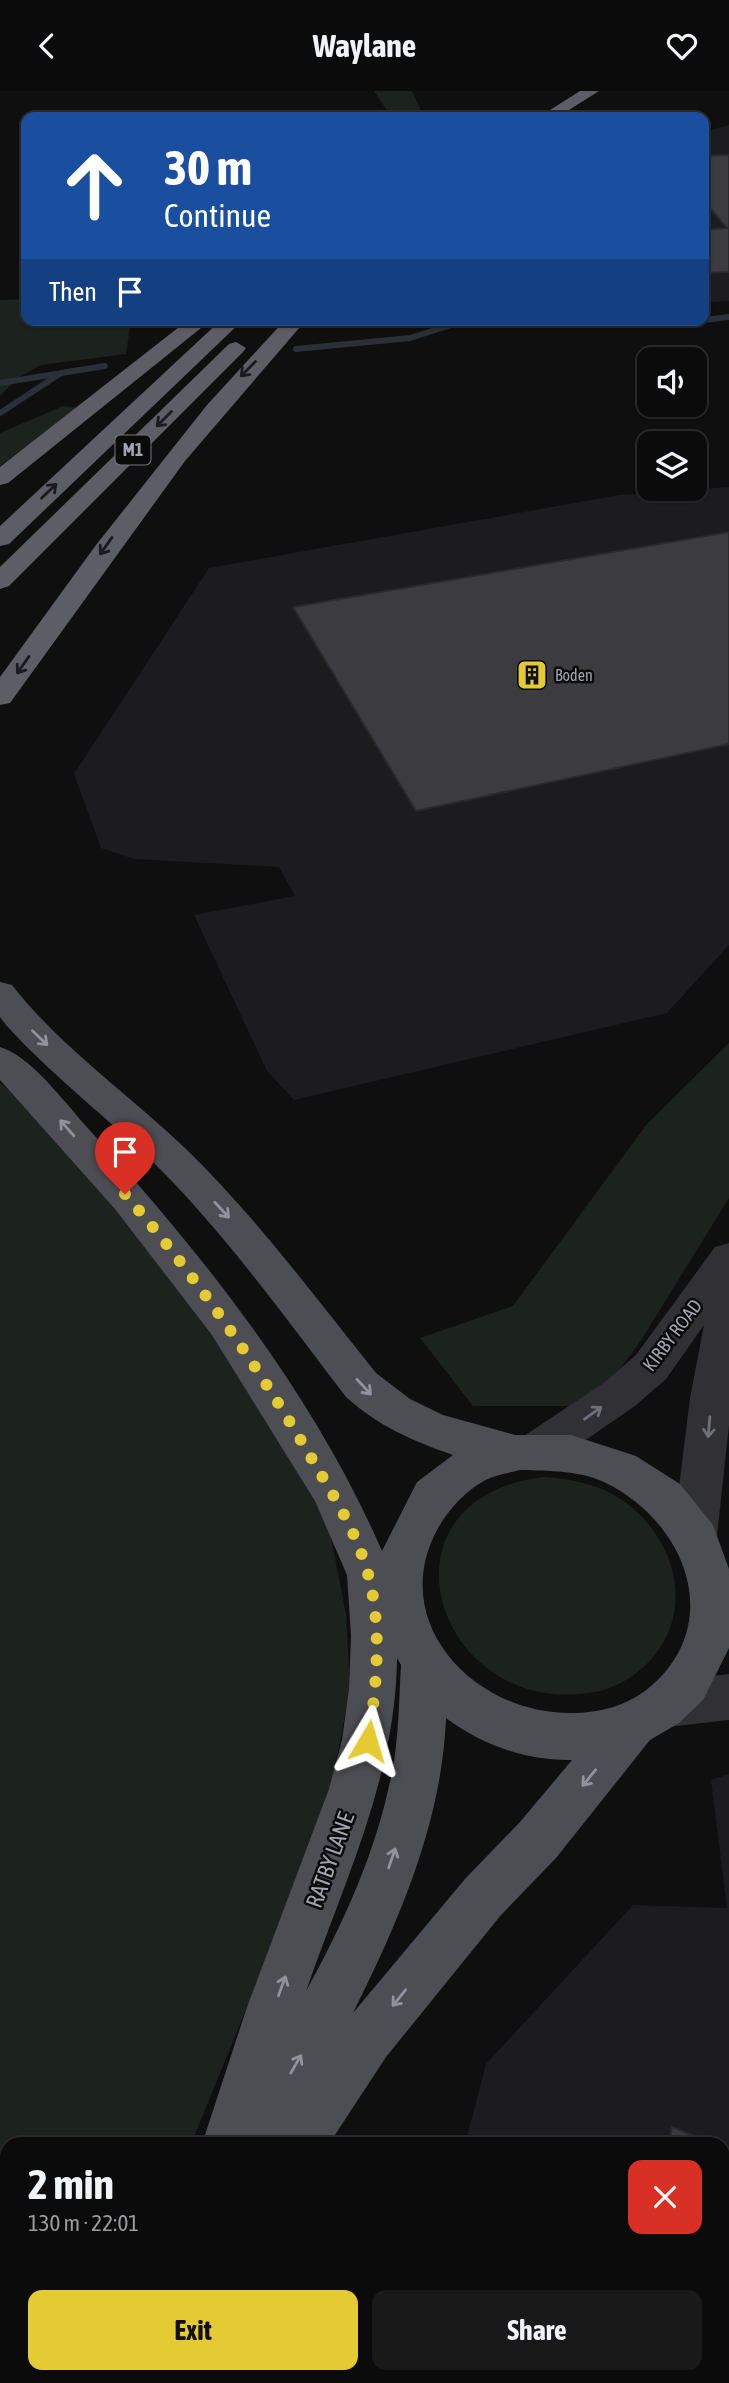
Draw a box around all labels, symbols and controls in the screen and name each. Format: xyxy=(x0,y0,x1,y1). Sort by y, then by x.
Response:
icon: back xyxy=(28,27,66,65)
text: Waylane xyxy=(313,27,416,64)
icon: heart xyxy=(663,27,701,65)
text: 30 m xyxy=(164,139,252,195)
icon: ahead xyxy=(49,140,140,231)
text: Continue xyxy=(164,197,271,234)
icon: arrive xyxy=(111,273,149,311)
text: Then xyxy=(49,277,97,307)
map controls xyxy=(637,347,707,501)
button: sound xyxy=(637,347,707,417)
one-way arrow xyxy=(240,360,257,377)
one-way arrow xyxy=(156,410,173,427)
button: layers xyxy=(637,431,707,501)
road number: M1 xyxy=(116,435,150,465)
one-way arrow xyxy=(40,483,57,500)
one-way arrow xyxy=(99,536,113,555)
one-way arrow xyxy=(16,655,30,674)
building icon: Boden xyxy=(515,658,549,692)
place label: Boden xyxy=(555,666,593,684)
one-way arrow xyxy=(31,1030,48,1047)
one-way arrow xyxy=(59,1120,75,1138)
pin xyxy=(95,1122,155,1194)
icon: arrive xyxy=(106,1133,144,1171)
one-way arrow xyxy=(213,1201,230,1218)
street label: KIRBY ROAD xyxy=(638,1295,706,1375)
one-way arrow xyxy=(356,1378,373,1395)
one-way arrow xyxy=(583,1406,602,1420)
one-way arrow xyxy=(702,1415,715,1438)
position arrow xyxy=(331,1704,405,1778)
one-way arrow xyxy=(581,1768,597,1786)
street label: RATBY LANE xyxy=(301,1808,359,1911)
one-way arrow xyxy=(387,1848,400,1870)
one-way arrow xyxy=(277,1975,289,1997)
one-way arrow xyxy=(391,1989,407,2007)
one-way arrow xyxy=(289,2054,303,2074)
text: 2 min xyxy=(28,2160,114,2208)
button: close xyxy=(628,2160,702,2234)
text: 130 m · 22:01 xyxy=(28,2210,139,2236)
button: Exit xyxy=(28,2290,358,2370)
button: Share xyxy=(372,2290,702,2370)

